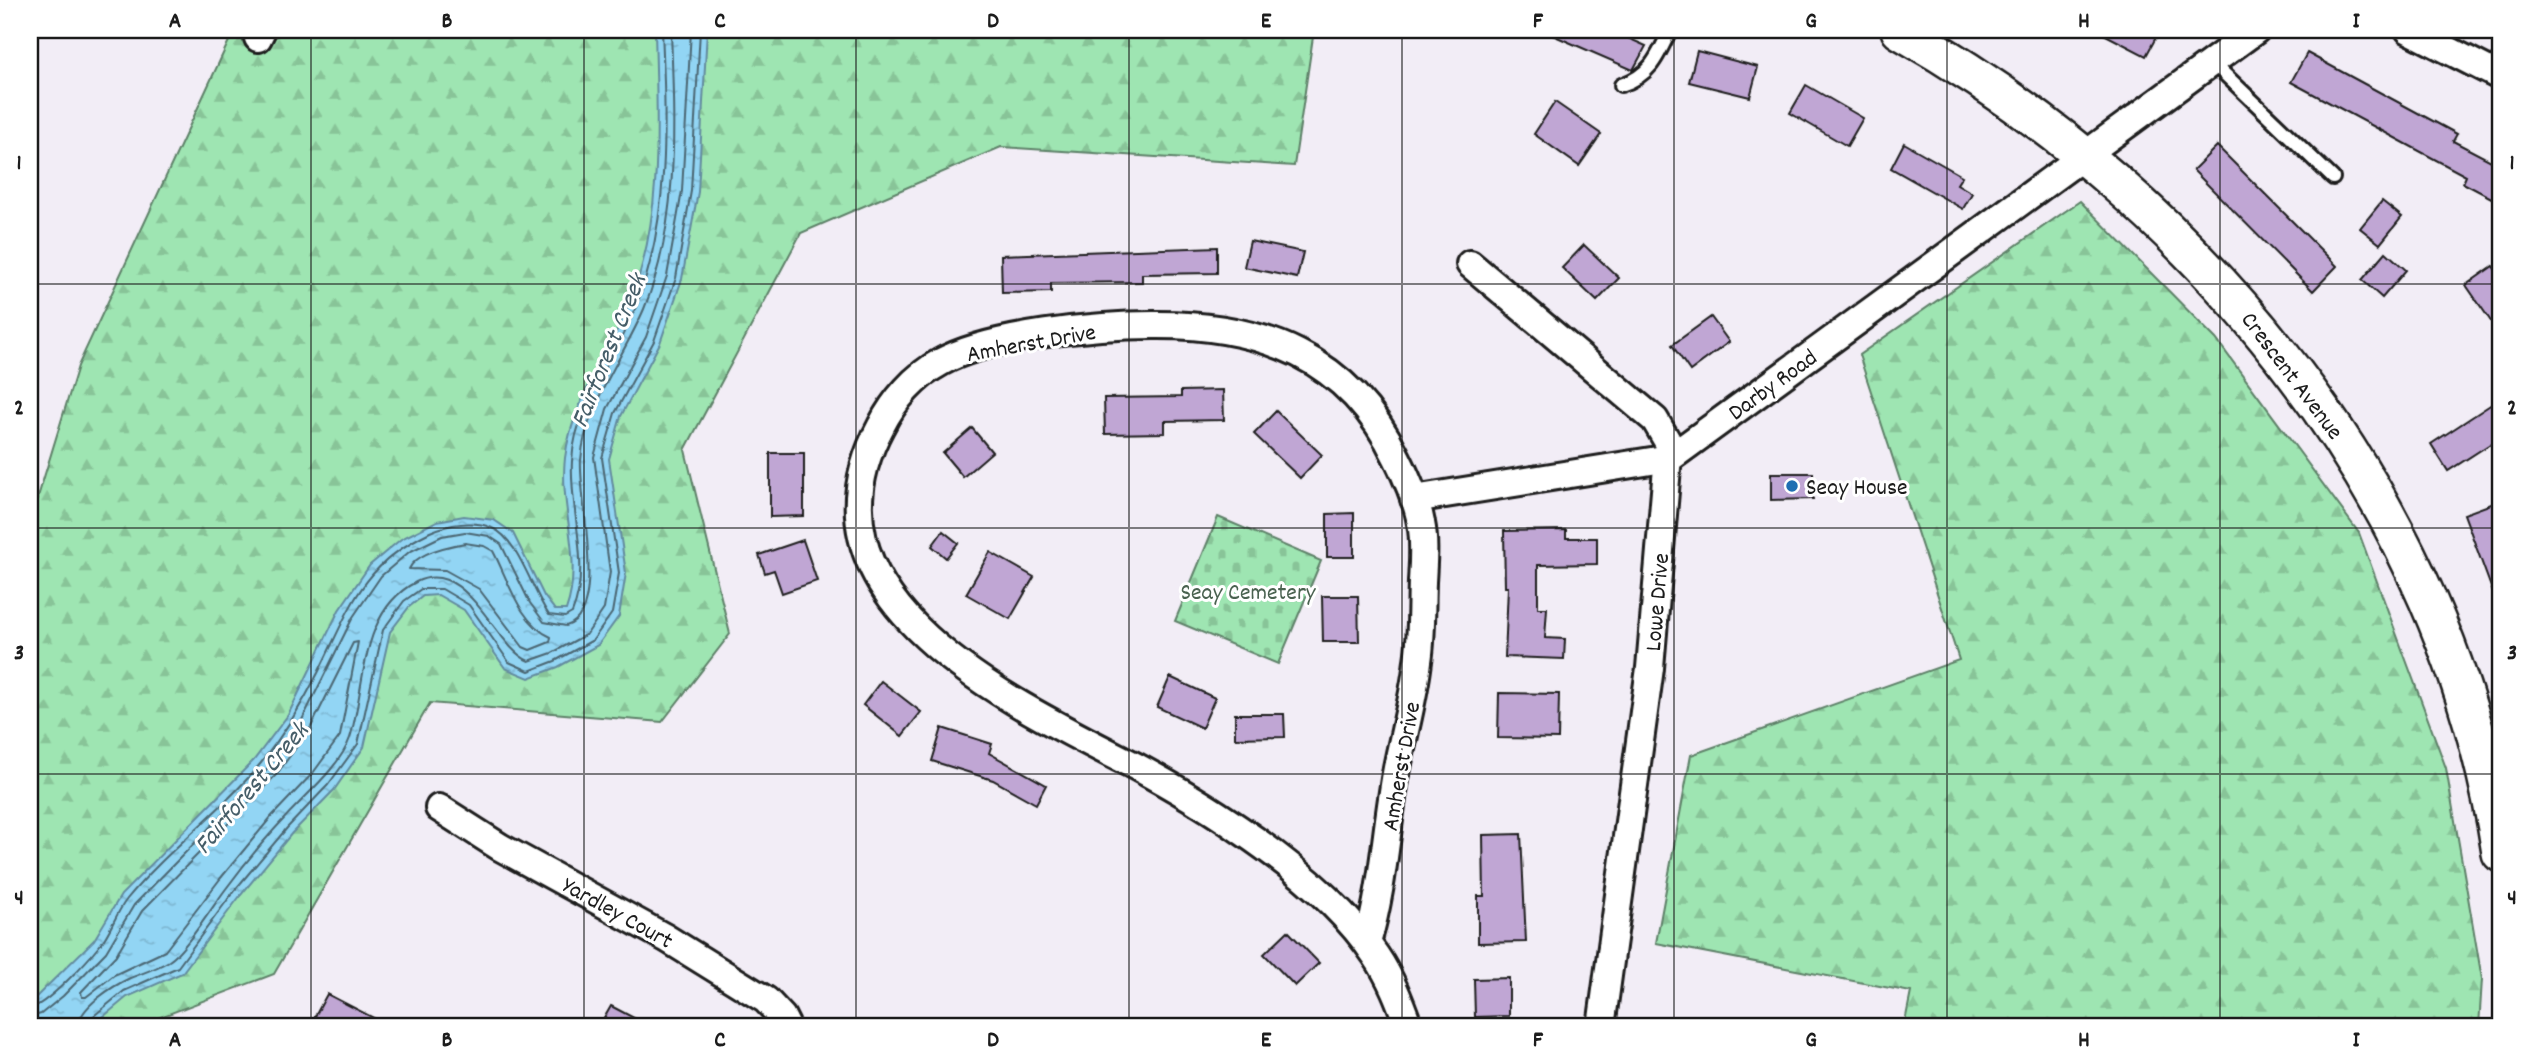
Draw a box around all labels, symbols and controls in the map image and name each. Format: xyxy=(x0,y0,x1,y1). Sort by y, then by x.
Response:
text: A xyxy=(169,6,181,39)
text: B xyxy=(442,6,453,39)
text: C xyxy=(714,6,726,39)
text: D xyxy=(987,6,999,39)
text: E xyxy=(1261,6,1272,39)
text: F xyxy=(1533,6,1544,39)
text: G xyxy=(1805,6,1817,39)
text: H xyxy=(2078,6,2090,39)
text: I xyxy=(2352,6,2360,39)
text: 1 xyxy=(16,148,22,181)
text: 1 xyxy=(2509,148,2515,181)
water label: Fairforest Creek xyxy=(563,267,659,434)
street label: Crescent Avenue xyxy=(2231,306,2350,448)
street label: Amherst Drive xyxy=(964,317,1099,373)
street label: Darby Road xyxy=(1722,342,1825,430)
text: 2 xyxy=(14,393,24,426)
text: 2 xyxy=(2507,393,2517,426)
place label: Seay House xyxy=(1806,472,1908,506)
marker: Seay House xyxy=(1784,478,1800,494)
street label: Lowe Drive xyxy=(1638,552,1680,653)
park label: Seay Cemetery xyxy=(1180,577,1317,611)
text: 3 xyxy=(14,638,24,671)
text: 3 xyxy=(2507,638,2517,671)
street label: Amherst Drive xyxy=(1375,699,1431,834)
water label: Fairforest Creek xyxy=(186,713,321,863)
street label: Yardley Court xyxy=(555,870,678,959)
text: 4 xyxy=(14,883,24,916)
text: 4 xyxy=(2507,883,2517,916)
text: A xyxy=(169,1025,181,1057)
text: B xyxy=(442,1025,453,1057)
text: C xyxy=(714,1025,726,1057)
text: D xyxy=(987,1025,999,1057)
text: E xyxy=(1261,1025,1272,1057)
text: F xyxy=(1533,1025,1544,1057)
text: G xyxy=(1805,1025,1817,1057)
text: H xyxy=(2078,1025,2090,1057)
text: I xyxy=(2352,1025,2360,1057)

